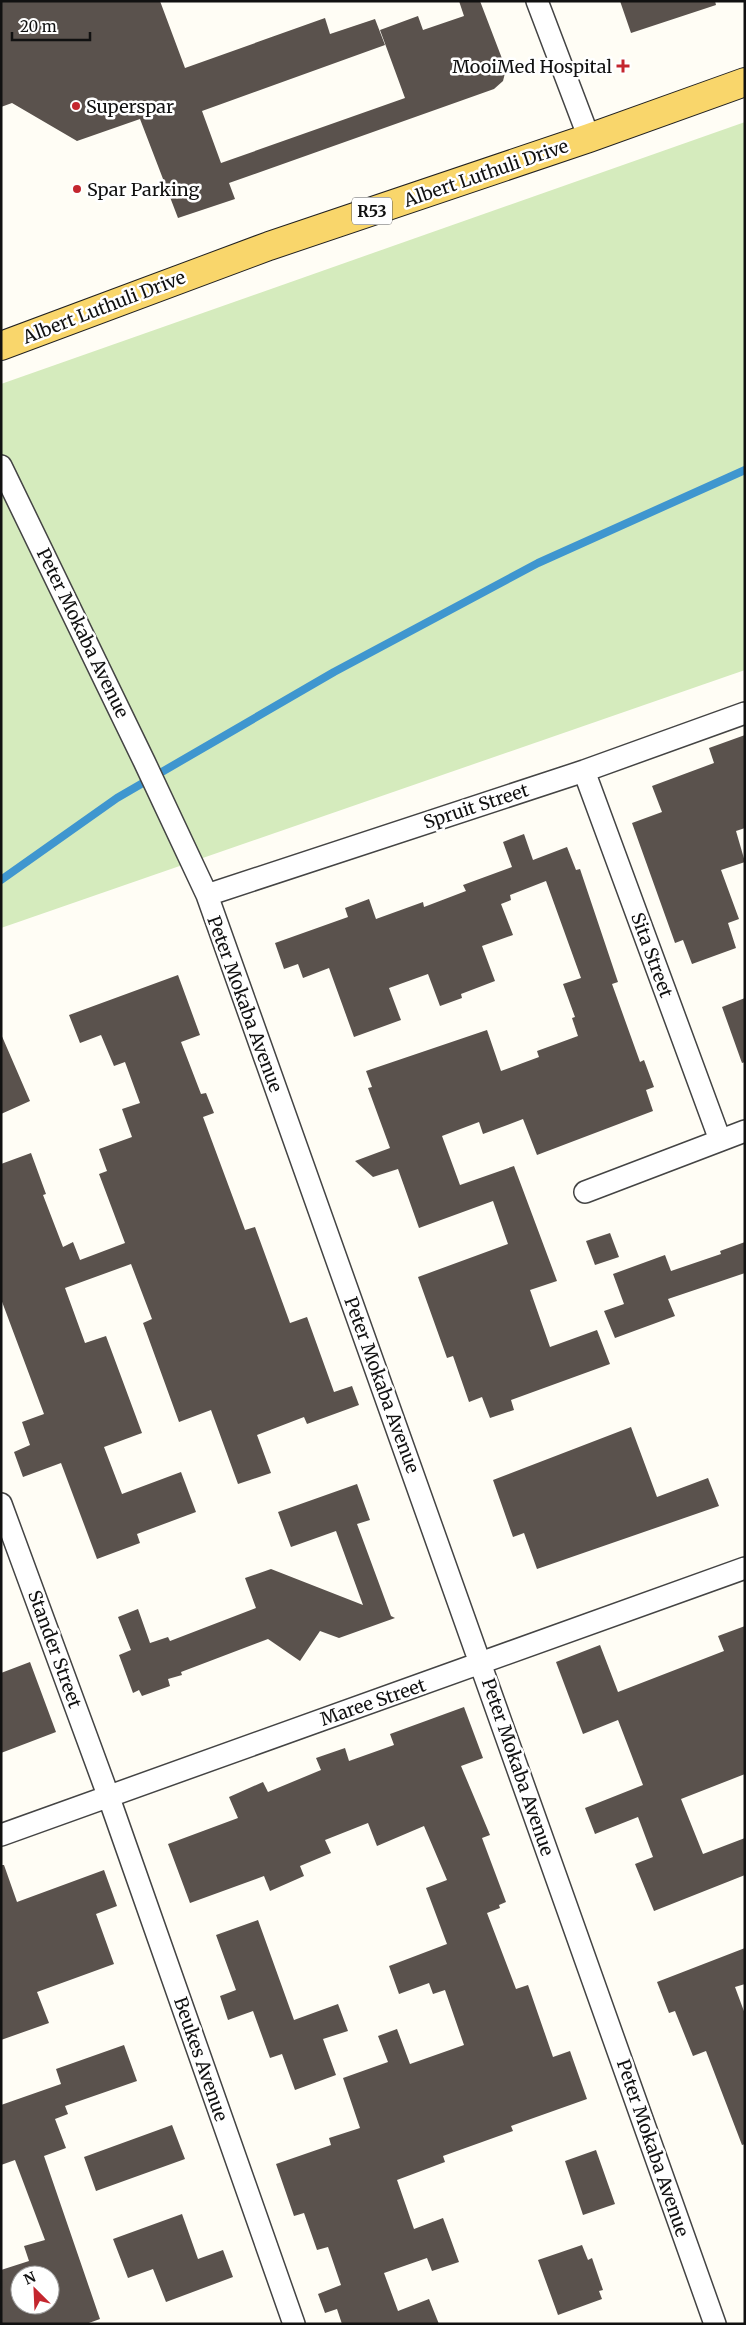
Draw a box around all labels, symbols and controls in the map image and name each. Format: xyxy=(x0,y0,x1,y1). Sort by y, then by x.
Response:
scale bar xyxy=(12,10,90,42)
text: 20 m xyxy=(20,17,57,36)
place label: MooiMed Hospital xyxy=(452,55,612,78)
marker: MooiMed Hospital xyxy=(616,59,630,73)
place label: Superspar xyxy=(86,95,174,118)
marker: Superspar xyxy=(70,100,82,112)
street label: Albert Luthuli Drive xyxy=(400,134,571,212)
place label: Spar Parking xyxy=(87,178,199,201)
marker: Spar Parking xyxy=(71,183,83,195)
road number: R53 xyxy=(352,198,392,225)
street label: Albert Luthuli Drive xyxy=(18,265,189,349)
street label: Peter Mokaba Avenue xyxy=(32,544,134,722)
street label: Spruit Street xyxy=(421,778,531,834)
street label: Sita Street xyxy=(626,909,678,1001)
street label: Peter Mokaba Avenue xyxy=(202,913,288,1095)
street label: Peter Mokaba Avenue xyxy=(339,1294,425,1476)
street label: Stander Street xyxy=(23,1587,87,1711)
street label: Maree Street xyxy=(317,1673,429,1731)
street label: Peter Mokaba Avenue xyxy=(477,1675,559,1859)
street label: Beukes Avenue xyxy=(169,1994,233,2124)
street label: Peter Mokaba Avenue xyxy=(612,2056,694,2240)
north arrow xyxy=(10,2265,60,2315)
text: N xyxy=(21,2268,38,2289)

